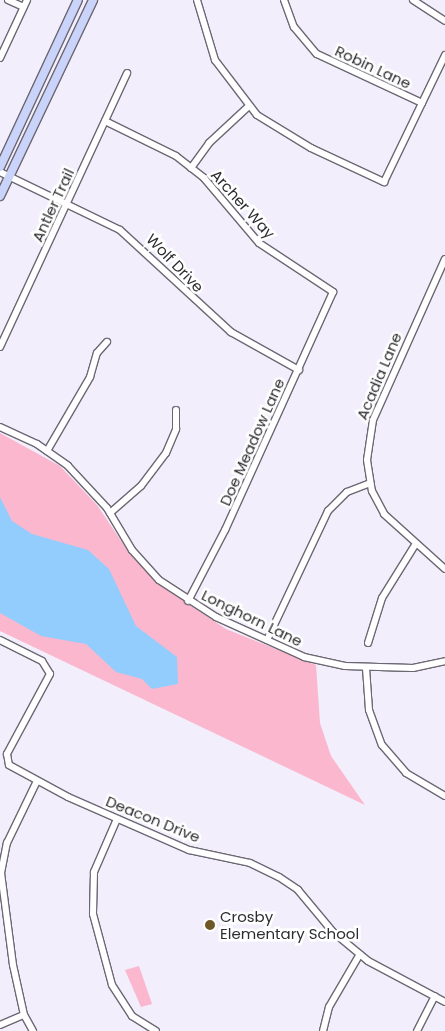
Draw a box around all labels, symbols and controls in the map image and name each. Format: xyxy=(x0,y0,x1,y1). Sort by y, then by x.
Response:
street label: Robin Lane xyxy=(332,42,414,92)
street label: Antler Trail xyxy=(28,165,78,245)
street label: Archer Way xyxy=(207,166,279,242)
street label: Wolf Drive xyxy=(143,230,207,296)
street label: Acadia Lane xyxy=(353,330,405,422)
street label: Doe Meadow Lane xyxy=(216,376,288,508)
street label: Longhorn Lane xyxy=(199,586,305,650)
street label: Deacon Drive xyxy=(103,792,203,846)
place label: Crosby Elementary School xyxy=(220,907,359,942)
marker: Crosby Elementary School xyxy=(204,919,216,931)

